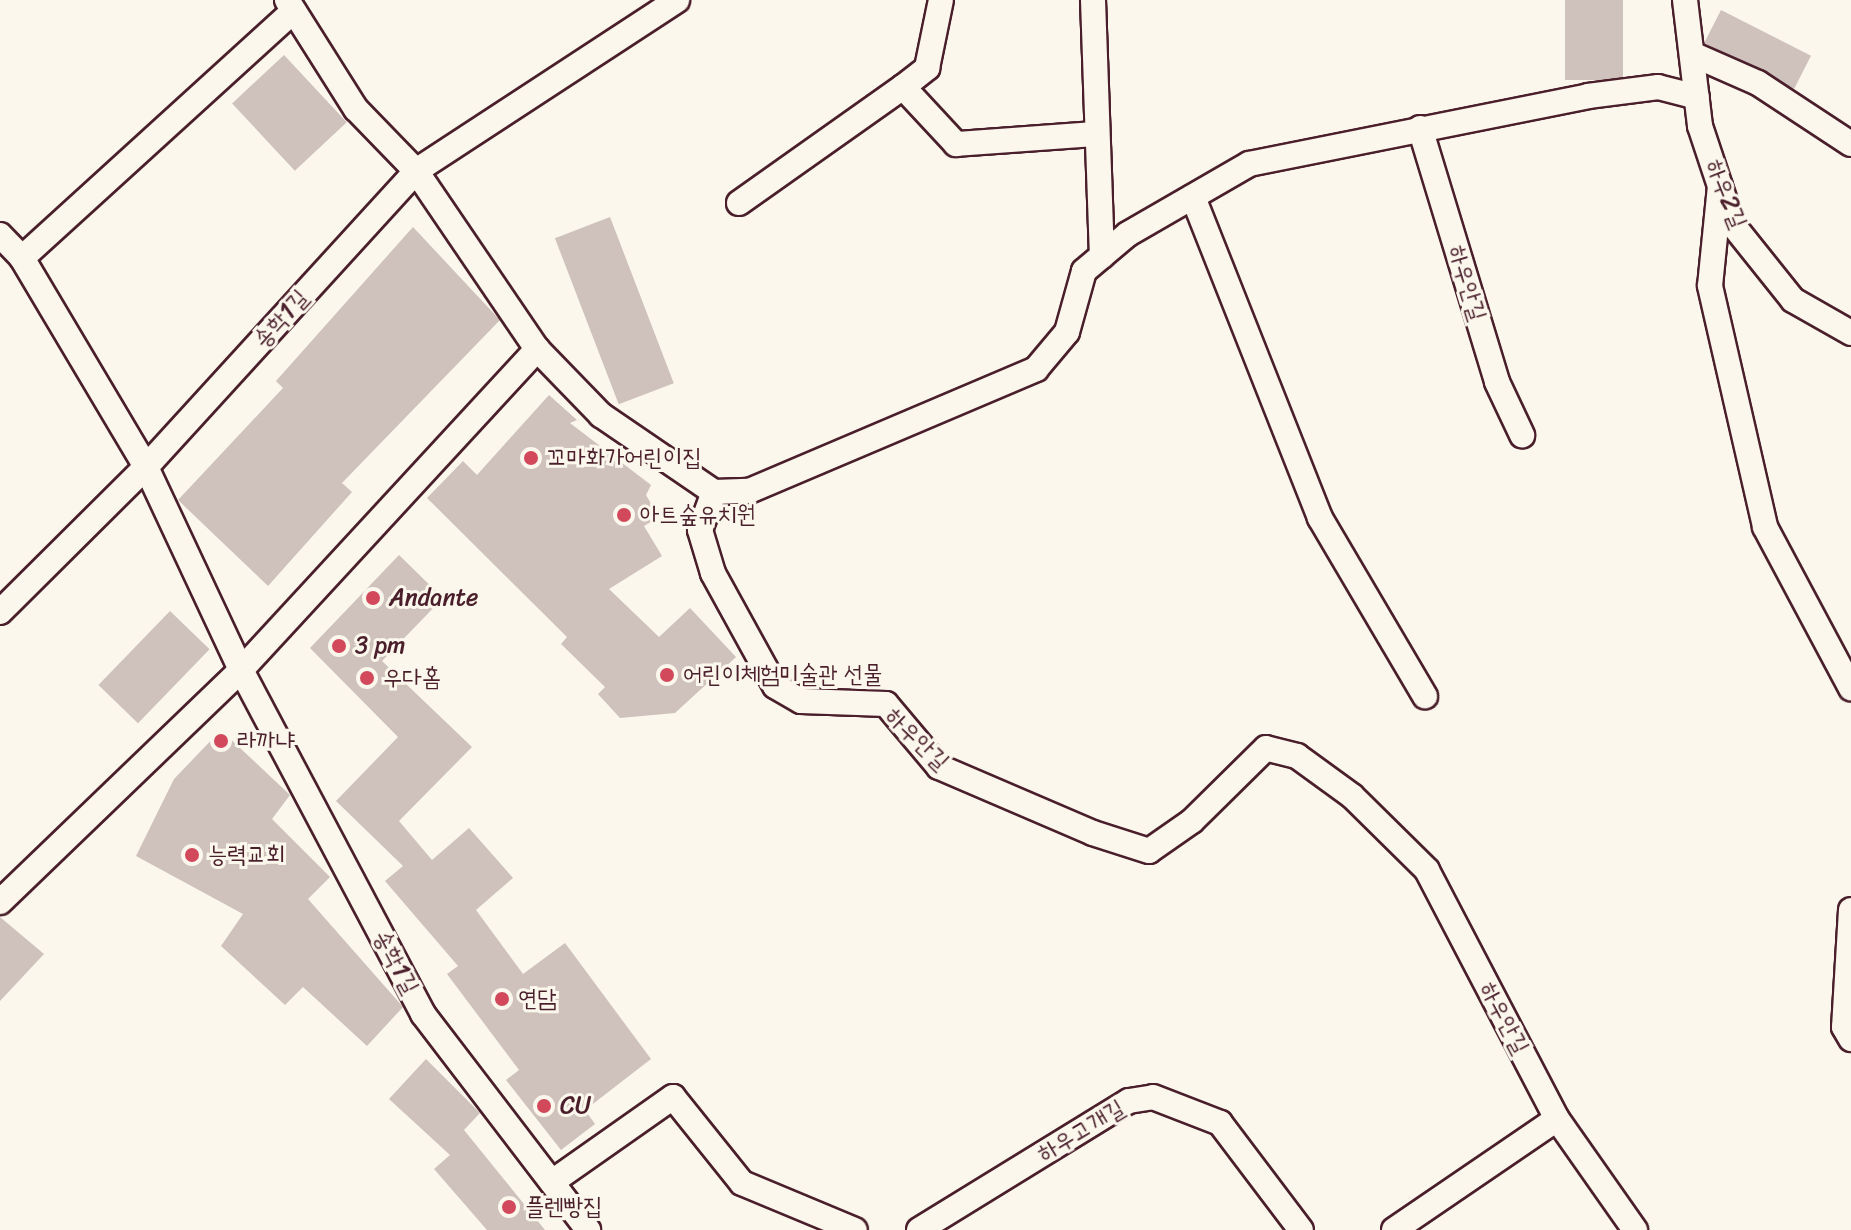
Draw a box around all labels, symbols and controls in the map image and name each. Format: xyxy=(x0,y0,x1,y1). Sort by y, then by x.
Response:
street label: 하우2길 xyxy=(1699,155,1753,233)
street label: 하우안길 xyxy=(1442,242,1492,324)
street label: 송학1길 xyxy=(247,284,315,354)
place label: 꼬마화가어린이집 xyxy=(547,444,702,472)
marker: 꼬마화가어린이집 xyxy=(522,449,540,467)
place label: 아트숲유치원 xyxy=(640,501,756,529)
marker: 아트숲유치원 xyxy=(615,506,633,524)
place label: Andante xyxy=(389,584,478,612)
marker: Andante xyxy=(364,589,382,607)
place label: 3 pm xyxy=(355,632,406,660)
marker: 3 pm xyxy=(330,637,348,655)
place label: 어린이체험미술관 선물 xyxy=(683,661,882,689)
place label: 우다홈 xyxy=(383,664,441,692)
marker: 어린이체험미술관 선물 xyxy=(658,666,676,684)
marker: 우다홈 xyxy=(358,669,376,687)
street label: 하우안길 xyxy=(879,702,955,776)
place label: 라까냐 xyxy=(237,727,295,755)
marker: 라까냐 xyxy=(212,732,230,750)
place label: 능력교회 xyxy=(208,841,285,869)
marker: 능력교회 xyxy=(183,846,201,864)
street label: 송학1길 xyxy=(367,925,425,999)
street label: 하우안길 xyxy=(1473,977,1535,1059)
place label: 연담 xyxy=(518,985,557,1013)
marker: 연담 xyxy=(493,990,511,1008)
place label: CU xyxy=(560,1092,591,1120)
street label: 하우고개길 xyxy=(1032,1094,1130,1168)
marker: CU xyxy=(535,1097,553,1115)
place label: 플렌빵집 xyxy=(525,1193,602,1221)
marker: 플렌빵집 xyxy=(500,1198,518,1216)

